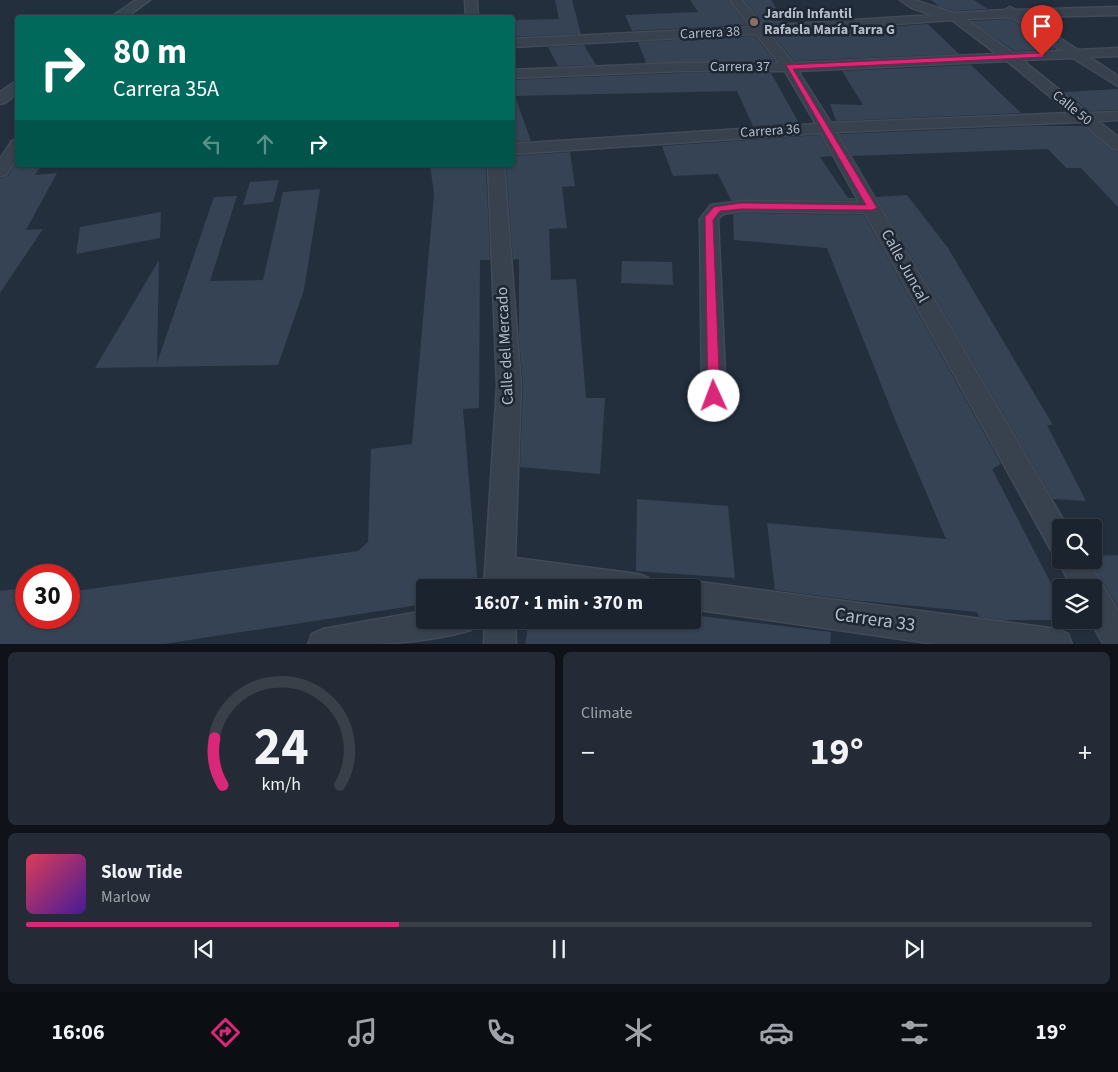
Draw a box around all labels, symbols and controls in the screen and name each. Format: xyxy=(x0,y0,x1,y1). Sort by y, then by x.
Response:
place label: Jardín Infantil Rafaela María Tarra G xyxy=(764,4,895,40)
pin xyxy=(1021,5,1063,56)
icon: arrive xyxy=(1028,12,1056,40)
marker: Jardín Infantil Rafaela María Tarra G xyxy=(748,16,760,28)
street label: Carrera 38 xyxy=(680,21,740,45)
text: 80 m xyxy=(113,27,187,77)
icon: right xyxy=(30,35,95,100)
street label: Carrera 37 xyxy=(710,57,770,77)
text: Carrera 35A xyxy=(113,73,219,105)
street label: Calle 50 xyxy=(1048,86,1096,130)
street label: Carrera 36 xyxy=(739,119,801,143)
icon: left xyxy=(198,130,226,158)
icon: ahead xyxy=(251,130,279,158)
icon: right xyxy=(304,130,332,158)
street label: Calle Juncal xyxy=(876,225,934,307)
street label: Calle del Mercado xyxy=(491,286,519,406)
position arrow xyxy=(687,369,739,421)
map controls xyxy=(1052,519,1102,629)
button: search xyxy=(1052,519,1102,569)
speed limit sign: 30 xyxy=(15,564,80,629)
button: layers xyxy=(1052,579,1102,629)
text: 16:07 · 1 min · 370 m xyxy=(474,590,643,617)
street label: Carrera 33 xyxy=(833,601,917,639)
text: Climate xyxy=(581,702,632,724)
text: 24 xyxy=(254,711,309,785)
text: 19° xyxy=(810,725,864,779)
text: − xyxy=(581,733,595,773)
text: + xyxy=(1078,733,1092,773)
text: km/h xyxy=(262,772,301,797)
text: Slow Tide xyxy=(101,859,182,886)
text: Marlow xyxy=(101,886,150,908)
icon: previous xyxy=(190,935,218,963)
icon: pause xyxy=(545,935,573,963)
icon: next xyxy=(900,935,928,963)
icon: directions xyxy=(208,1015,243,1050)
icon: music xyxy=(345,1015,380,1050)
icon: phone xyxy=(483,1015,518,1050)
icon: climate xyxy=(621,1015,656,1050)
icon: car xyxy=(759,1015,794,1050)
icon: filters xyxy=(897,1015,932,1050)
text: 16:06 xyxy=(51,1016,105,1048)
text: 19° xyxy=(1035,1016,1066,1048)

